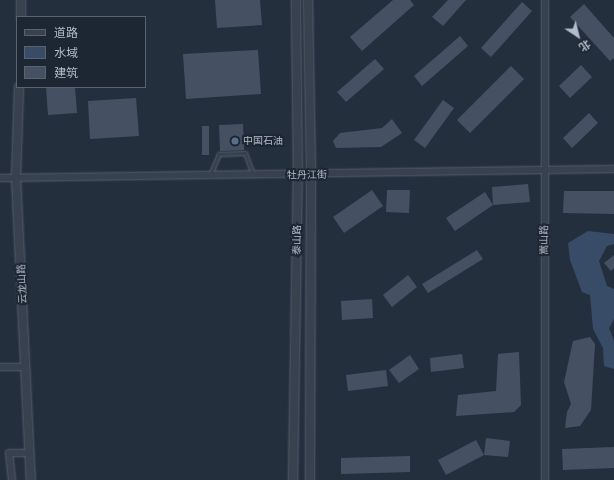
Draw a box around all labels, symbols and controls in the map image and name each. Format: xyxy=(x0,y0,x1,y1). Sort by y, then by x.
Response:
legend xyxy=(16,16,146,88)
north arrow xyxy=(558,16,598,56)
text: 道路 xyxy=(54,23,78,42)
text: 北 xyxy=(576,36,594,56)
text: 水域 xyxy=(54,43,78,62)
text: 建筑 xyxy=(54,63,78,82)
place label: 中国石油 xyxy=(243,135,283,147)
marker: 中国石油 xyxy=(230,136,240,146)
street label: 牡丹江街 xyxy=(287,169,327,181)
street label: 泰山路 xyxy=(291,225,303,255)
street label: 嵩山路 xyxy=(538,225,550,255)
street label: 云龙山路 xyxy=(15,264,29,304)

